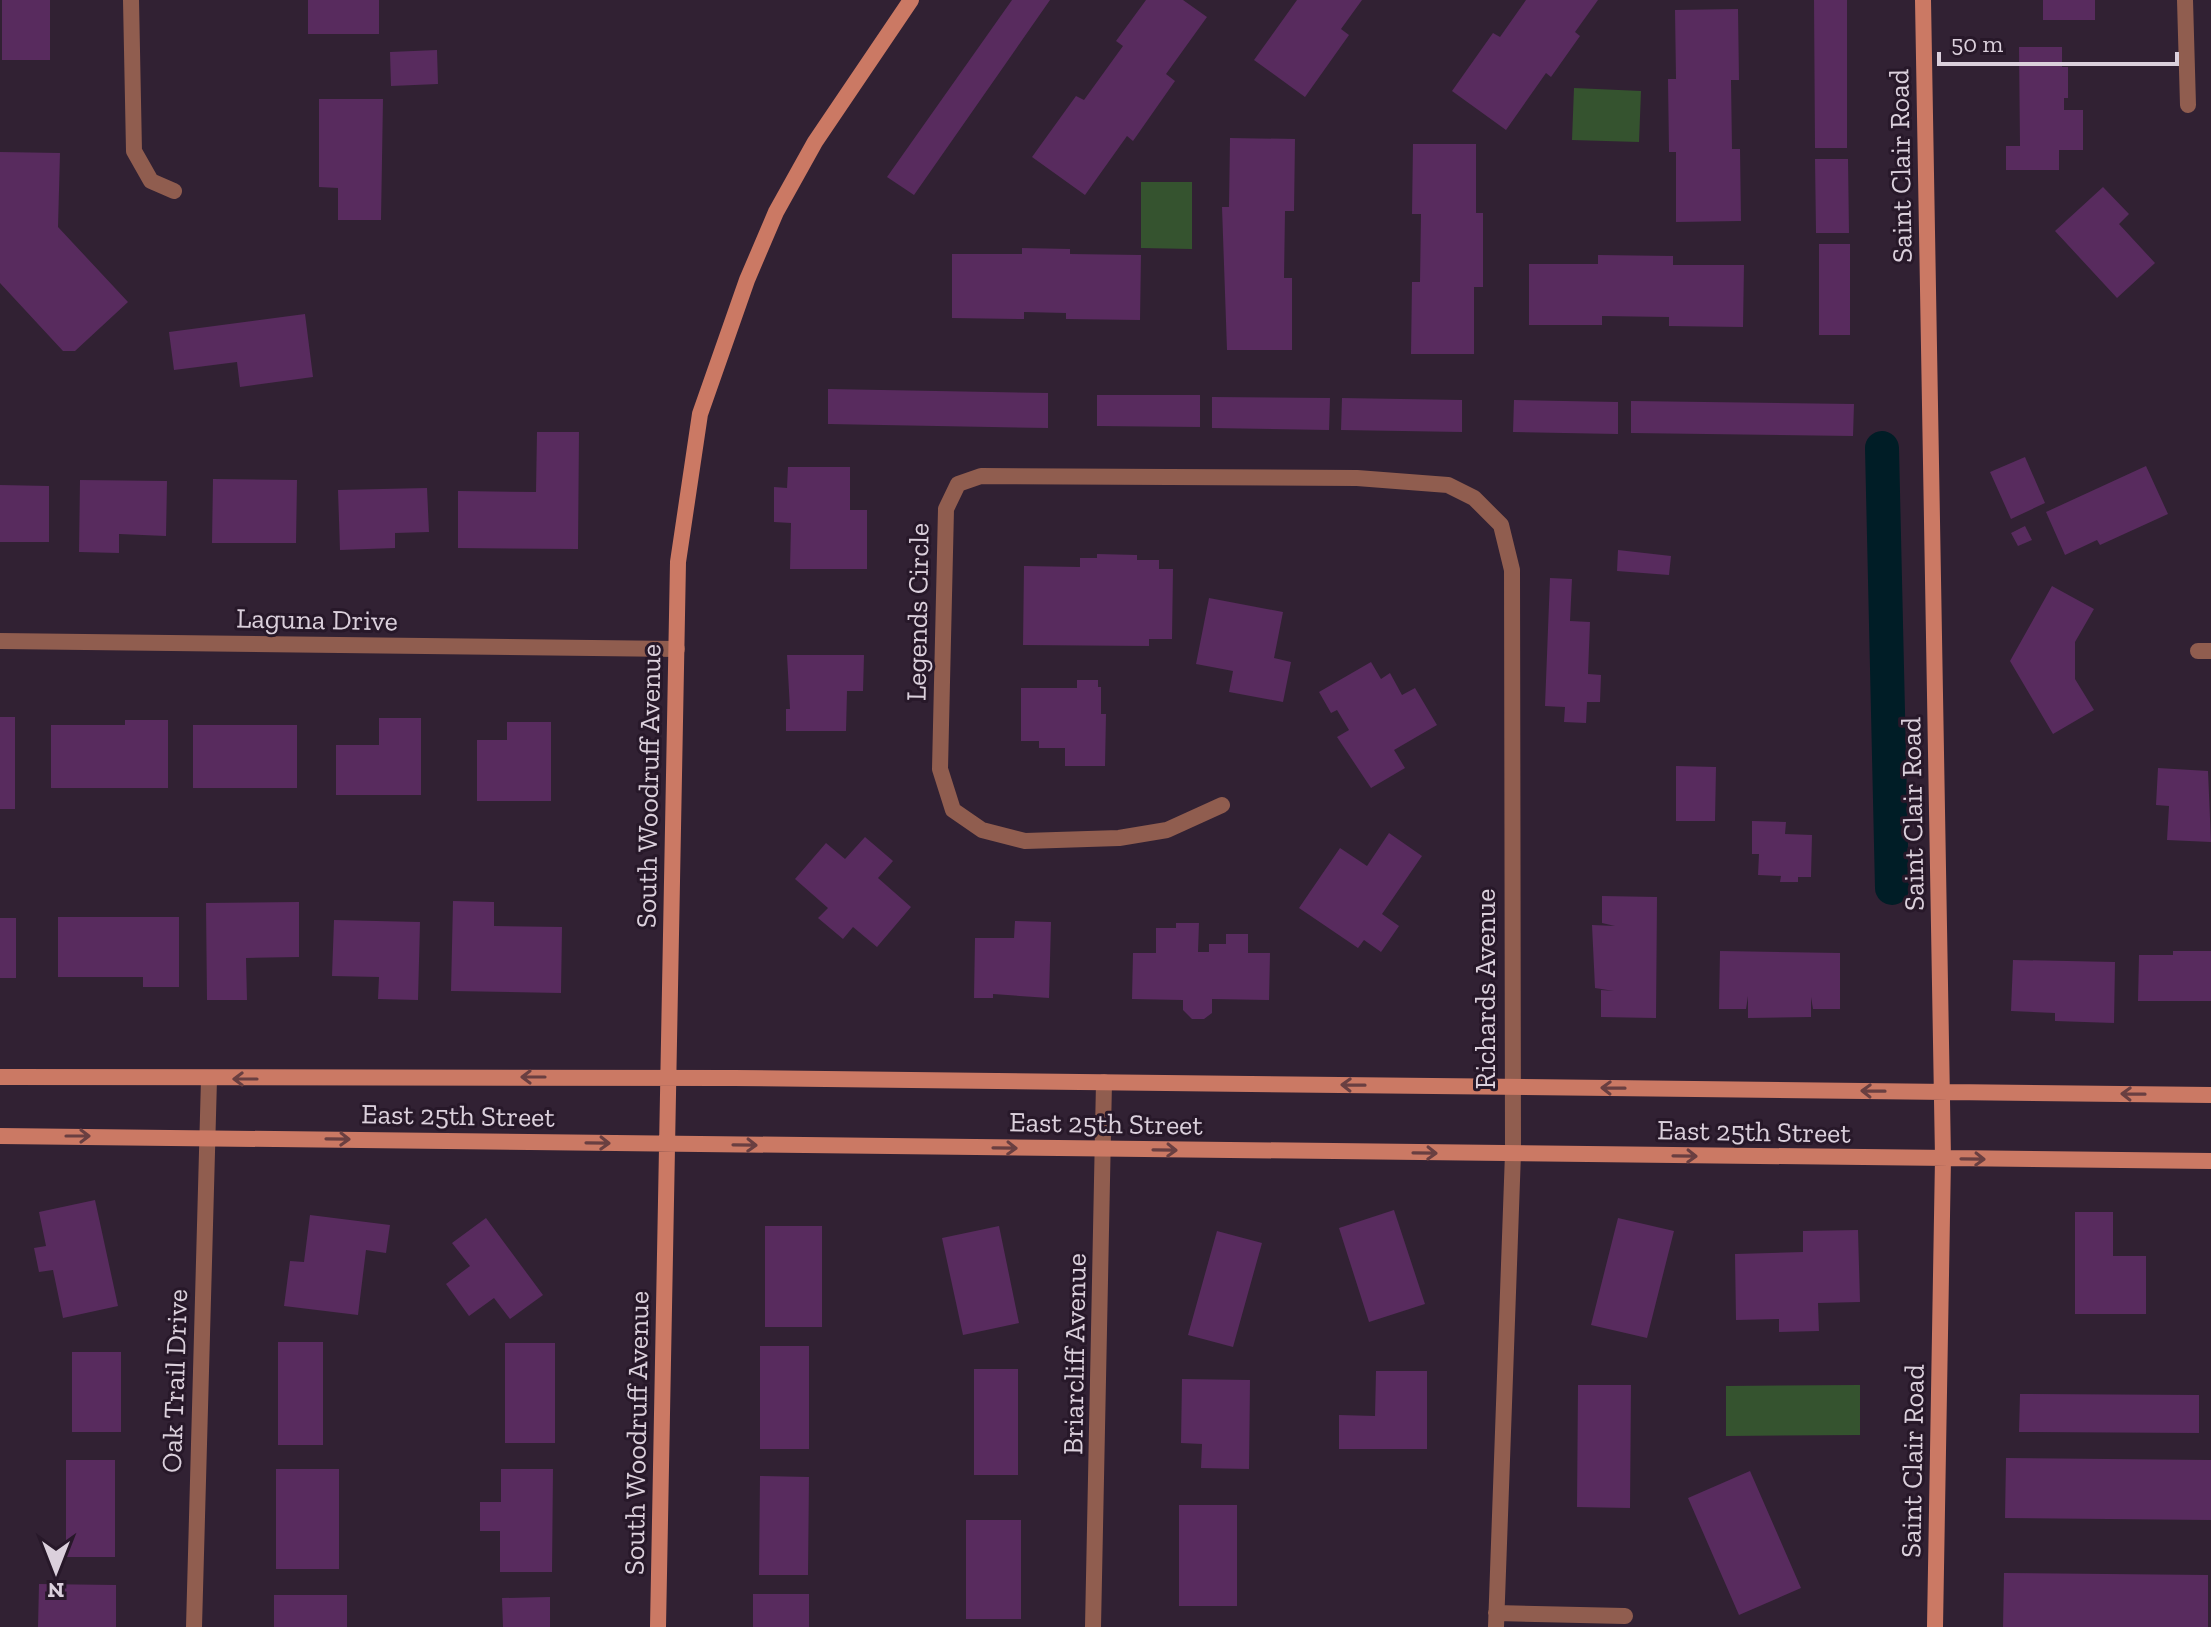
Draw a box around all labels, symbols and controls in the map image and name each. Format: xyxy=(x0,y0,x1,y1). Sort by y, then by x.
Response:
scale bar xyxy=(1939,16,2177,66)
text: 50 m xyxy=(1951,29,2004,58)
street label: Saint Clair Road xyxy=(1882,69,1919,263)
street label: Legends Circle xyxy=(899,523,936,701)
street label: Laguna Drive xyxy=(236,602,398,637)
street label: South Woodruff Avenue xyxy=(630,644,667,928)
street label: Saint Clair Road xyxy=(1894,717,1931,911)
street label: Richards Avenue xyxy=(1469,889,1502,1089)
one-way arrow xyxy=(520,1070,547,1085)
one-way arrow xyxy=(232,1071,259,1087)
one-way arrow xyxy=(1340,1077,1367,1093)
one-way arrow xyxy=(1600,1081,1627,1096)
one-way arrow xyxy=(1860,1083,1887,1099)
one-way arrow xyxy=(2120,1086,2147,1102)
street label: East 25th Street xyxy=(361,1097,556,1134)
street label: East 25th Street xyxy=(1009,1105,1204,1142)
street label: East 25th Street xyxy=(1657,1113,1852,1150)
one-way arrow xyxy=(64,1128,91,1144)
one-way arrow xyxy=(324,1131,351,1147)
one-way arrow xyxy=(584,1135,611,1151)
one-way arrow xyxy=(731,1137,758,1153)
one-way arrow xyxy=(991,1140,1018,1156)
one-way arrow xyxy=(1151,1142,1178,1158)
one-way arrow xyxy=(1411,1145,1438,1160)
one-way arrow xyxy=(1671,1148,1698,1163)
one-way arrow xyxy=(1959,1151,1986,1166)
street label: Briarcliff Avenue xyxy=(1056,1253,1093,1455)
street label: Oak Trail Drive xyxy=(155,1288,194,1474)
street label: South Woodruff Avenue xyxy=(618,1291,655,1575)
street label: Saint Clair Road xyxy=(1894,1364,1931,1558)
north arrow xyxy=(16,1531,96,1611)
text: N xyxy=(47,1577,64,1604)

